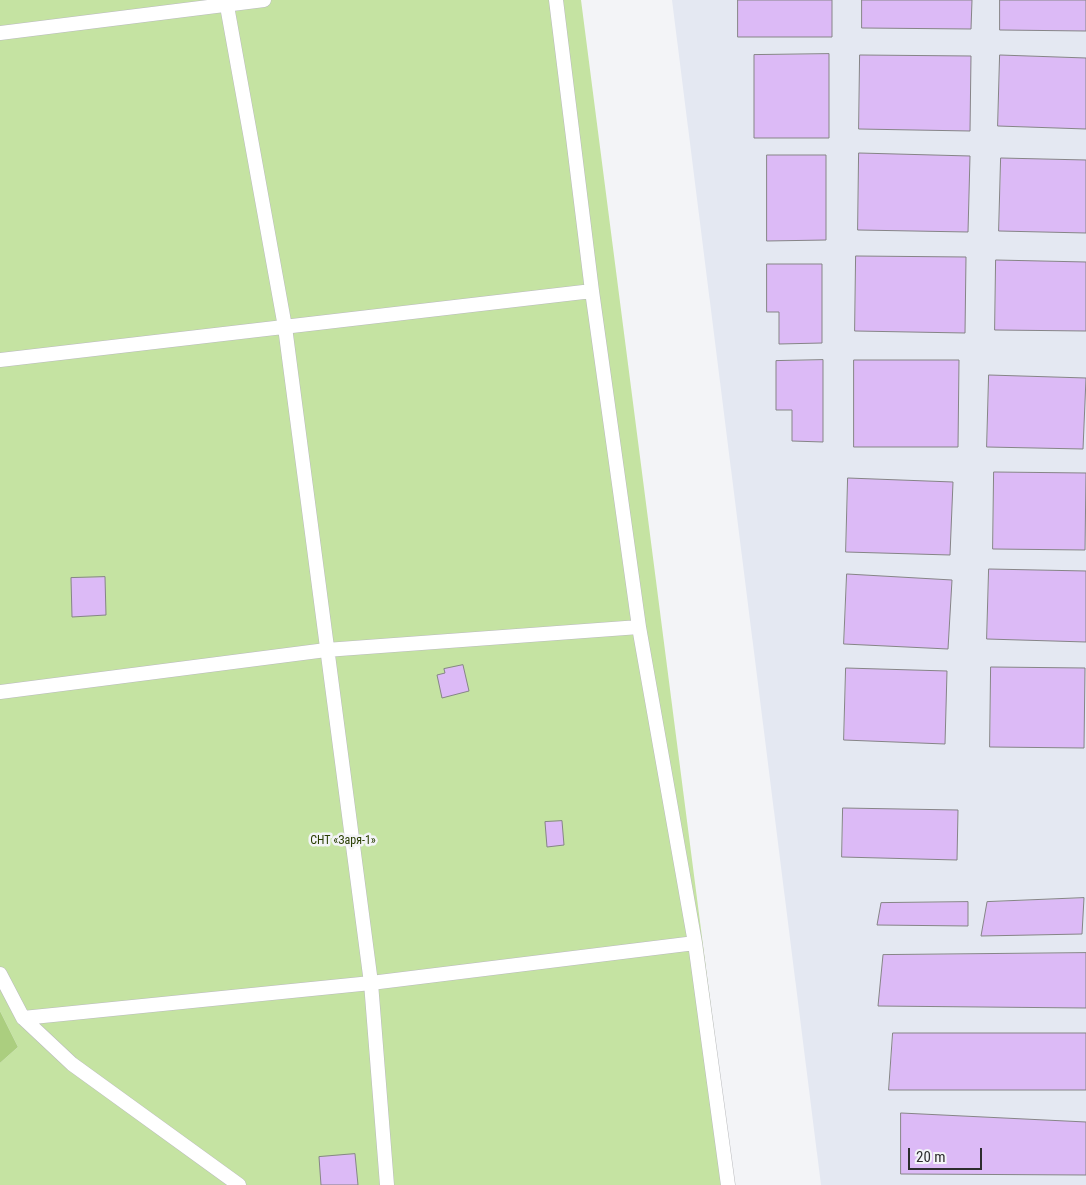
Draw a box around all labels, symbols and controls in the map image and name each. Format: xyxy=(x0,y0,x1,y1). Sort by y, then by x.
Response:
park label: СНТ «Заря-1» xyxy=(310,834,376,848)
scale bar xyxy=(911,1138,985,1170)
text: 20 m xyxy=(916,1148,946,1166)

